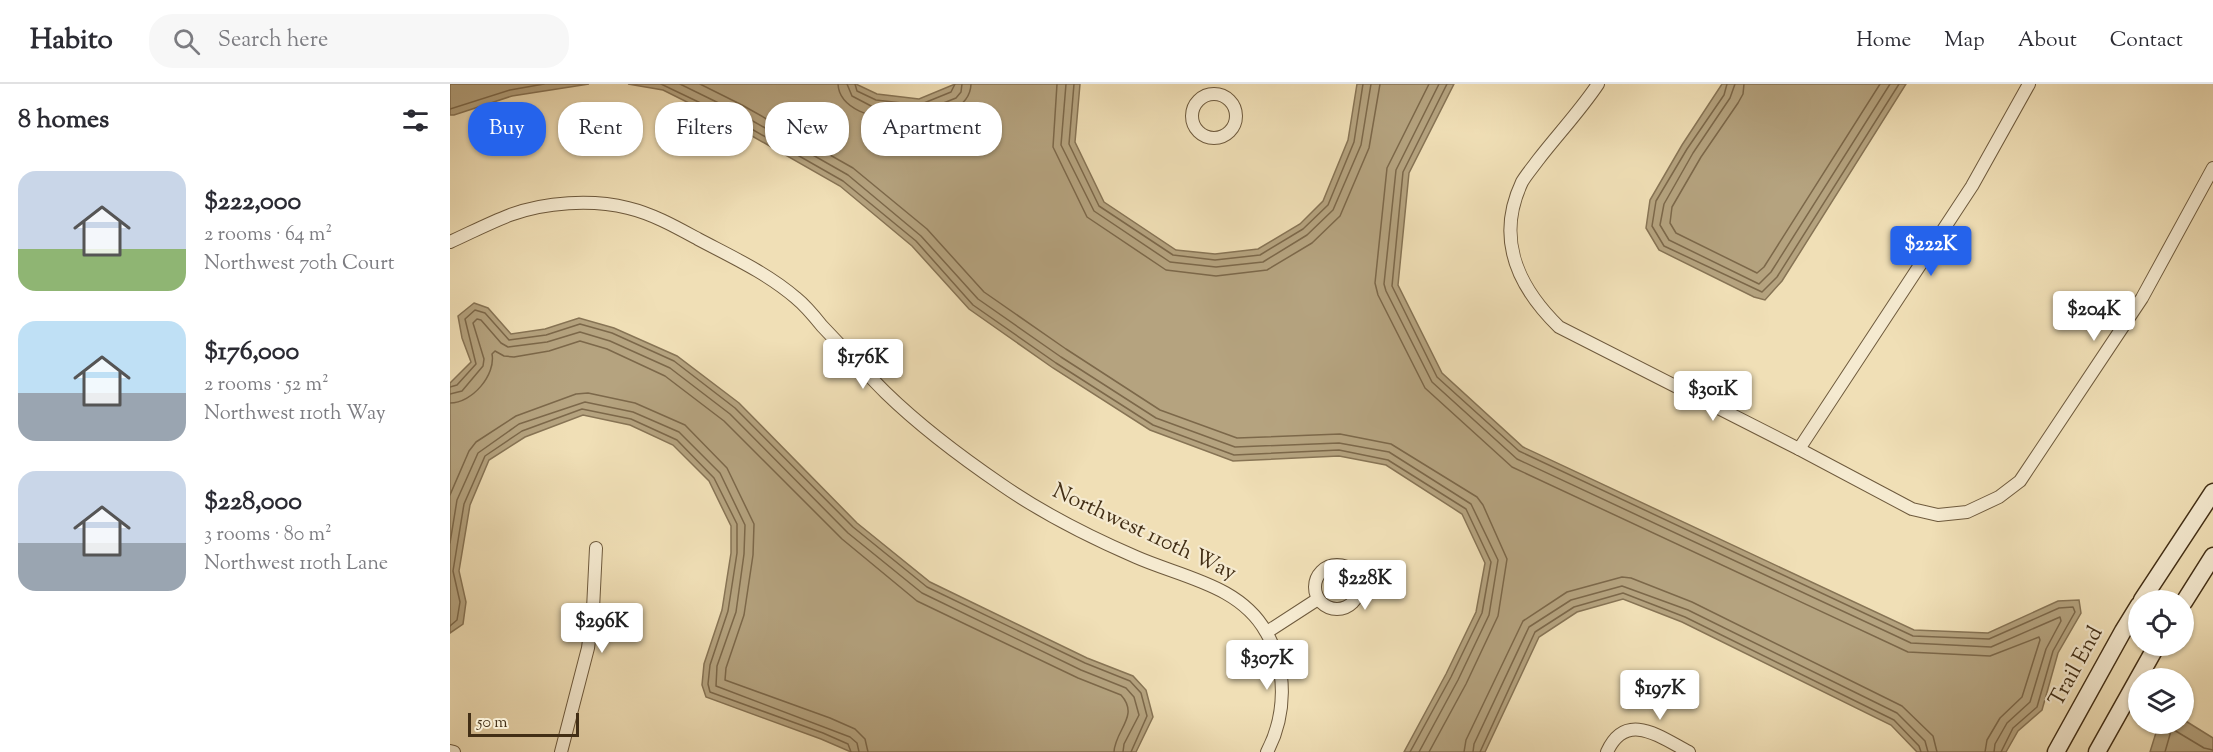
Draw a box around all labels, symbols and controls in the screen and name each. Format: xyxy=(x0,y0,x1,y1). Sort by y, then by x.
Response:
search box xyxy=(149,14,569,68)
text: Habito xyxy=(30,21,113,61)
icon: search xyxy=(170,25,203,58)
text: Search here xyxy=(218,25,328,57)
text: Home xyxy=(1856,26,1911,56)
text: Map xyxy=(1944,26,1985,56)
text: About xyxy=(2018,26,2077,56)
text: Contact xyxy=(2110,26,2183,56)
text: 8 homes xyxy=(18,102,109,139)
chip: Buy xyxy=(468,102,546,156)
chip: Rent xyxy=(558,102,643,156)
chip: Filters xyxy=(655,102,753,156)
chip: New xyxy=(765,102,849,156)
chip: Apartment xyxy=(861,102,1002,156)
icon: filters xyxy=(399,104,432,137)
text: $222,000 xyxy=(204,184,301,221)
icon: home xyxy=(66,195,138,267)
text: 2 rooms · 64 m² xyxy=(204,221,332,250)
pin: $222K xyxy=(1889,226,1973,277)
text: $222K xyxy=(1904,231,1958,260)
text: Northwest 70th Court xyxy=(204,250,394,279)
pin: $204K xyxy=(2052,291,2136,342)
text: $204K xyxy=(2067,296,2121,325)
text: $176,000 xyxy=(204,334,299,371)
pin: $176K xyxy=(821,339,905,390)
text: $176K xyxy=(837,344,889,373)
icon: home xyxy=(66,345,138,417)
text: 2 rooms · 52 m² xyxy=(204,371,329,400)
pin: $301K xyxy=(1671,371,1755,422)
text: $301K xyxy=(1688,376,1738,405)
text: Northwest 110th Way xyxy=(204,400,386,429)
street label: Northwest 110th Way xyxy=(1047,476,1241,590)
text: $228,000 xyxy=(204,484,302,521)
icon: home xyxy=(66,495,138,567)
text: 3 rooms · 80 m² xyxy=(204,521,332,550)
text: Northwest 110th Lane xyxy=(204,550,388,579)
pin: $228K xyxy=(1323,560,1407,611)
text: $228K xyxy=(1338,565,1392,594)
map controls xyxy=(2128,590,2194,734)
button: locate xyxy=(2128,590,2194,656)
pin: $296K xyxy=(560,603,644,654)
text: $296K xyxy=(575,608,629,637)
street label: Trail End xyxy=(2042,621,2112,713)
pin: $307K xyxy=(1225,640,1309,691)
text: $307K xyxy=(1240,645,1294,674)
button: layers xyxy=(2128,668,2194,734)
pin: $197K xyxy=(1618,670,1702,721)
text: $197K xyxy=(1634,675,1686,704)
scale bar xyxy=(468,710,579,738)
text: 50 m xyxy=(477,712,508,735)

